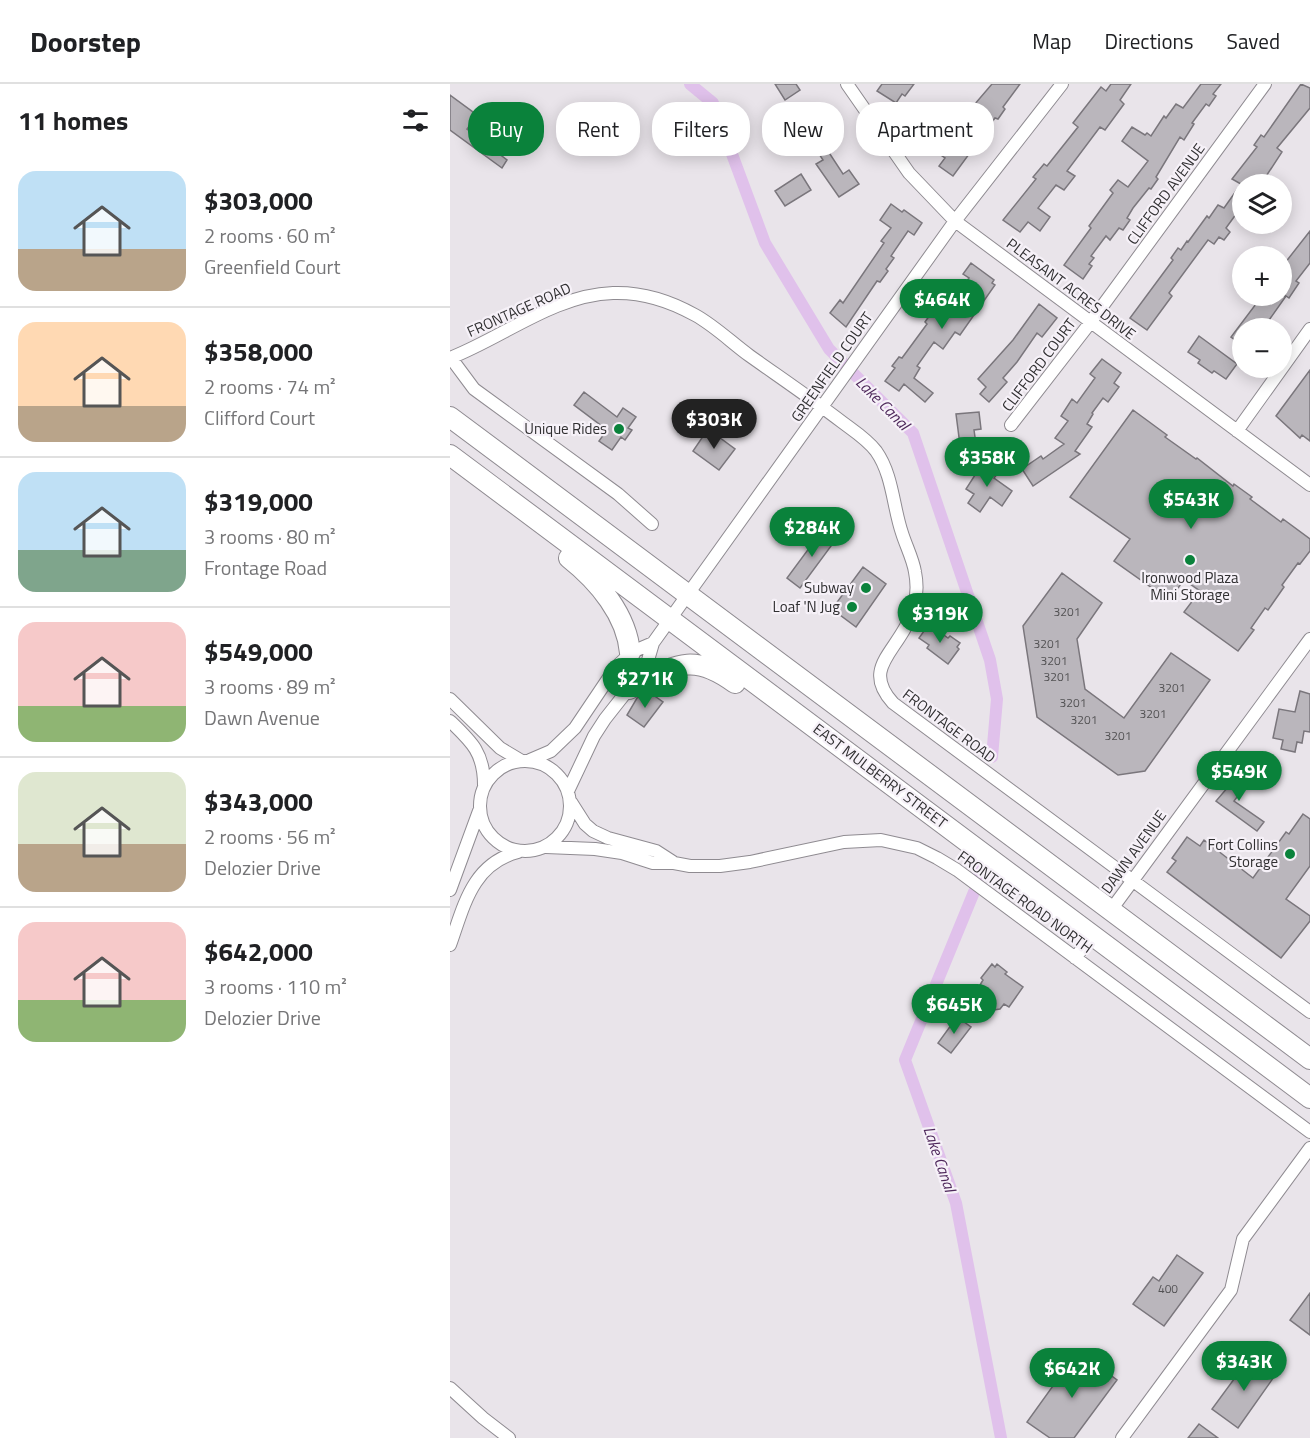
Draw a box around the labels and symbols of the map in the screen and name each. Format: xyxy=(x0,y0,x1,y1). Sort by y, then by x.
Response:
street label: CLIFFORD AVENUE xyxy=(1121,138,1210,249)
street label: PLEASANT ACRES DRIVE xyxy=(1002,232,1141,345)
street label: FRONTAGE ROAD xyxy=(463,276,574,343)
pin: $464K xyxy=(900,279,984,330)
street label: GREENFIELD COURT xyxy=(785,307,878,426)
street label: CLIFFORD COURT xyxy=(996,313,1081,416)
water label: Lake Canal xyxy=(851,371,917,437)
pin: $303K xyxy=(672,399,756,450)
place label: Unique Rides xyxy=(524,417,607,440)
marker: Unique Rides xyxy=(612,422,626,436)
pin: $358K xyxy=(945,437,1029,488)
pin: $543K xyxy=(1149,479,1233,530)
pin: $284K xyxy=(770,507,854,558)
marker: Ironwood Plaza Mini Storage xyxy=(1183,553,1197,567)
place label: Ironwood Plaza Mini Storage xyxy=(1141,566,1239,606)
place label: Subway xyxy=(804,576,854,599)
marker: Subway xyxy=(859,581,873,595)
pin: $319K xyxy=(898,593,982,644)
place label: Loaf 'N Jug xyxy=(773,595,840,618)
marker: Loaf 'N Jug xyxy=(845,600,859,614)
house number: 3201 xyxy=(1054,602,1080,621)
house number: 3201 xyxy=(1034,634,1060,653)
house number: 3201 xyxy=(1041,651,1067,670)
pin: $271K xyxy=(603,658,687,709)
house number: 3201 xyxy=(1044,667,1070,686)
house number: 3201 xyxy=(1159,678,1185,697)
street label: FRONTAGE ROAD xyxy=(898,683,1001,768)
house number: 3201 xyxy=(1060,693,1086,712)
house number: 3201 xyxy=(1140,704,1166,723)
house number: 3201 xyxy=(1071,710,1097,729)
street label: EAST MULBERRY STREET xyxy=(808,717,952,834)
house number: 3201 xyxy=(1105,726,1131,745)
pin: $549K xyxy=(1197,751,1281,802)
street label: DAWN AVENUE xyxy=(1095,805,1172,898)
place label: Fort Collins Storage xyxy=(1208,833,1278,873)
street label: FRONTAGE ROAD NORTH xyxy=(953,845,1098,959)
marker: Fort Collins Storage xyxy=(1283,847,1297,861)
pin: $645K xyxy=(912,984,996,1035)
water label: Lake Canal xyxy=(918,1123,963,1196)
house number: 400 xyxy=(1158,1279,1178,1298)
pin: $343K xyxy=(1202,1341,1286,1392)
pin: $642K xyxy=(1030,1348,1114,1399)

